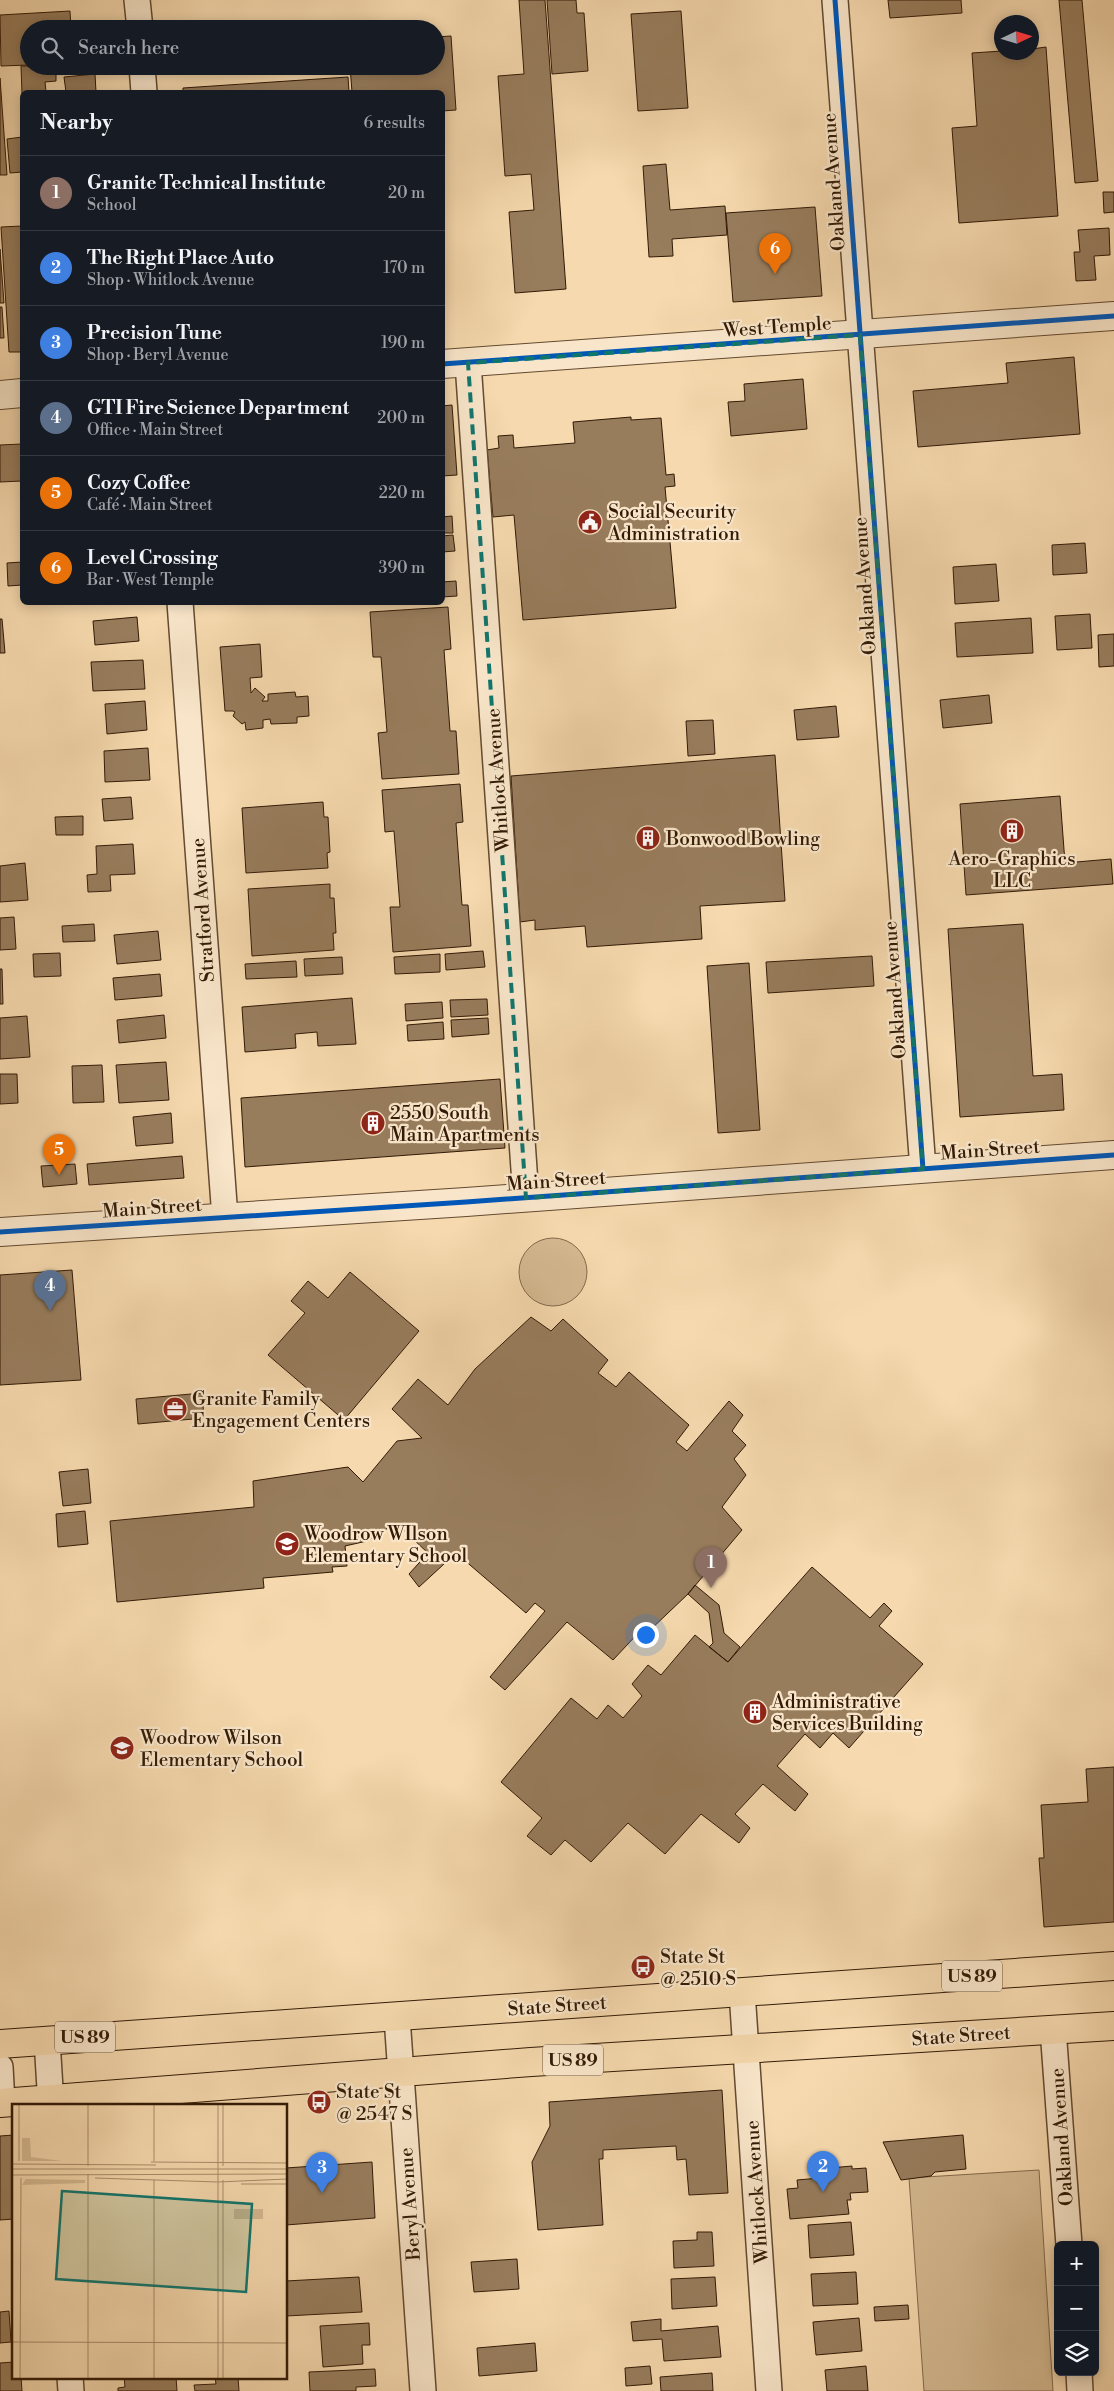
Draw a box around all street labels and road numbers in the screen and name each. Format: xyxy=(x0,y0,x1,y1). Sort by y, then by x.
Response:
street label: Oakland Avenue xyxy=(817,112,851,252)
street label: West Temple xyxy=(721,311,832,343)
street label: Oakland Avenue xyxy=(848,516,882,656)
street label: Whitlock Avenue xyxy=(481,707,515,854)
street label: Stratford Avenue xyxy=(186,837,220,983)
street label: Oakland Avenue xyxy=(878,920,912,1060)
street label: Main Street xyxy=(940,1135,1041,1165)
street label: Main Street xyxy=(506,1166,607,1196)
street label: Main Street xyxy=(102,1193,203,1223)
road number: US 89 xyxy=(942,1960,1002,1992)
street label: State Street xyxy=(507,1991,608,2021)
road number: US 89 xyxy=(55,2021,115,2052)
street label: State Street xyxy=(911,2021,1012,2051)
road number: US 89 xyxy=(543,2044,603,2076)
street label: Oakland Avenue xyxy=(1045,2067,1079,2207)
street label: Whitlock Avenue xyxy=(740,2119,774,2266)
street label: Beryl Avenue xyxy=(394,2147,426,2262)

